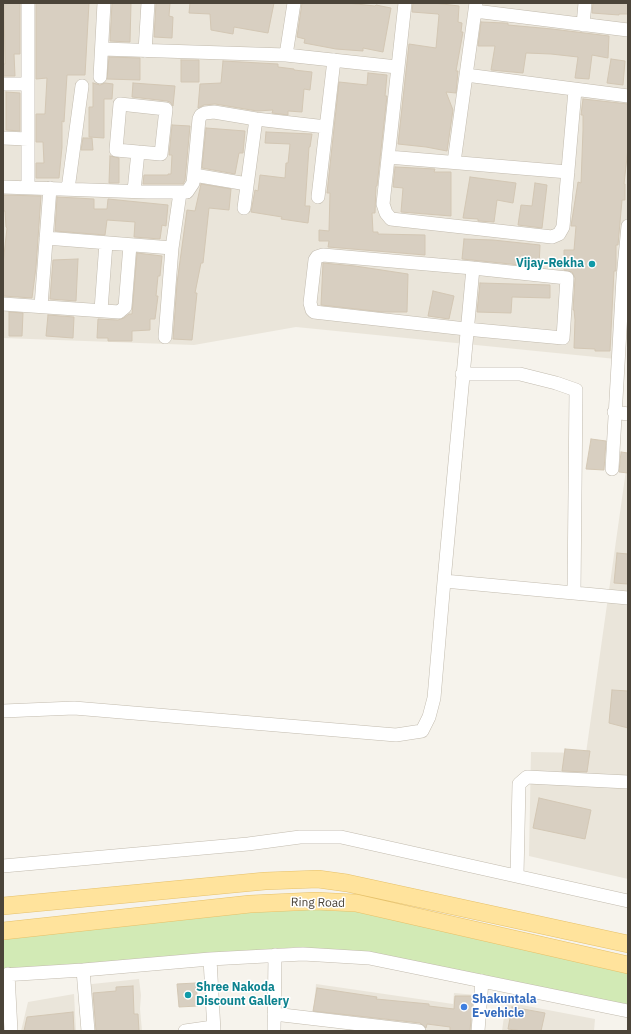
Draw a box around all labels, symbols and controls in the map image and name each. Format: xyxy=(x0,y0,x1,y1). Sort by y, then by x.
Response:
place label: Vijay-Rekha xyxy=(516,257,584,271)
marker: Vijay-Rekha xyxy=(587,259,597,269)
street label: Ring Road xyxy=(291,895,345,911)
place label: Shree Nakoda Discount Gallery xyxy=(196,981,289,1009)
marker: Shree Nakoda Discount Gallery xyxy=(183,990,193,1000)
place label: Shakuntala E-vehicle xyxy=(472,993,536,1021)
marker: Shakuntala E-vehicle xyxy=(459,1002,469,1012)

